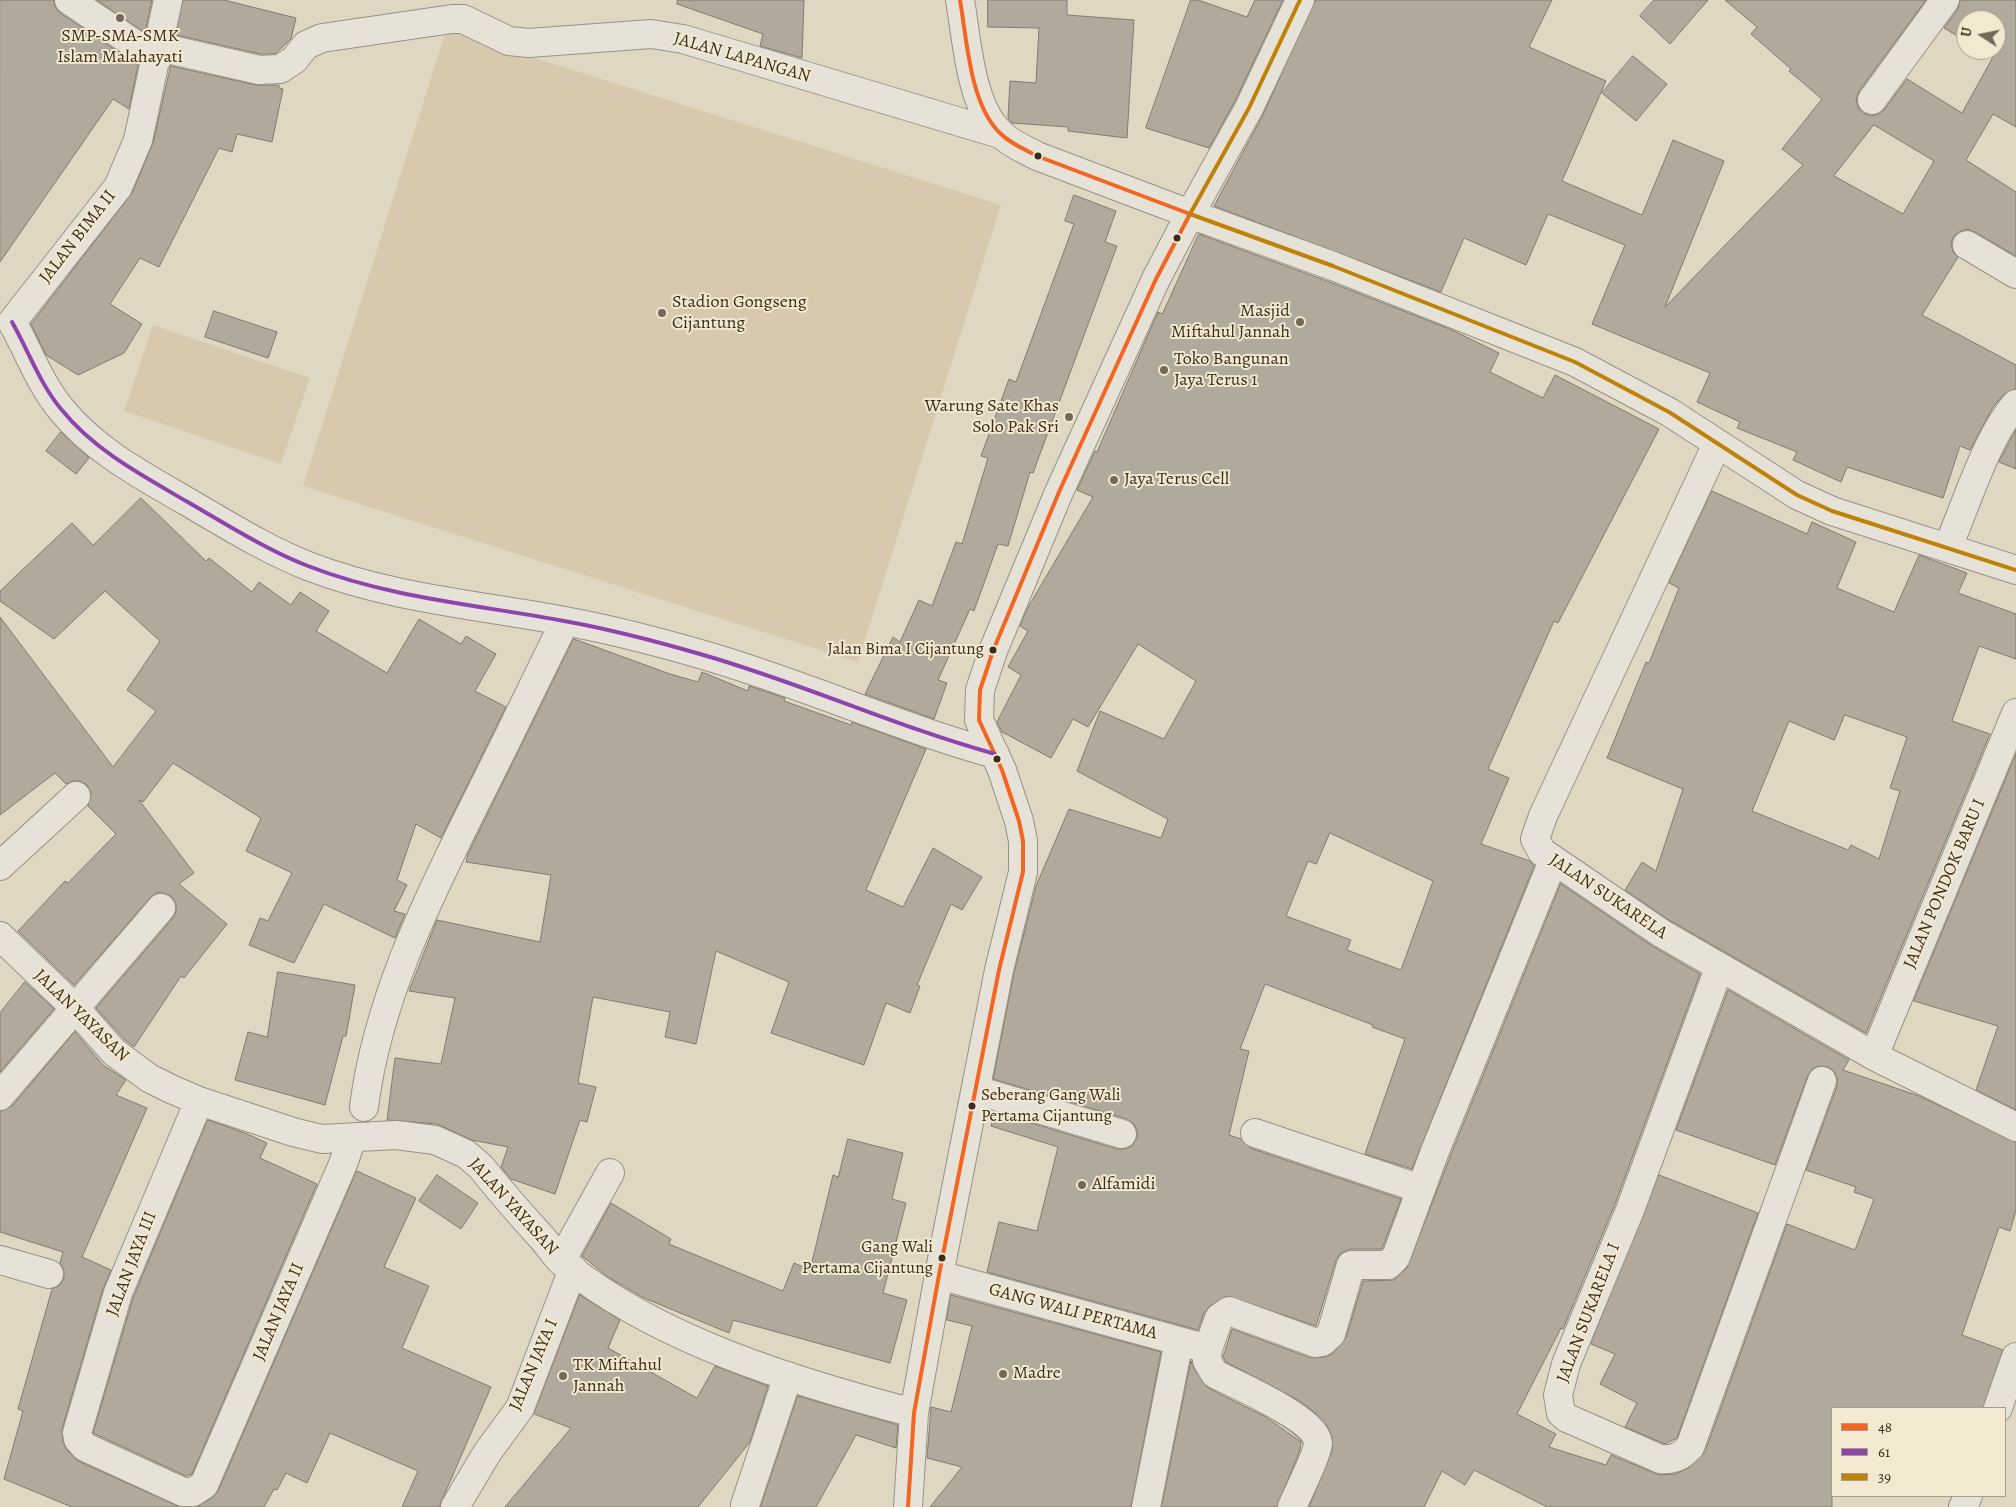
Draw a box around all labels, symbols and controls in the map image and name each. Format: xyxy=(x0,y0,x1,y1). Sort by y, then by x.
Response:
north arrow xyxy=(1956,10,2006,60)
marker: SMP-SMA-SMK Islam Malahayati xyxy=(114,12,126,24)
place label: SMP-SMA-SMK Islam Malahayati xyxy=(57,26,183,68)
text: U xyxy=(1957,26,1977,39)
street label: JALAN LAPANGAN xyxy=(671,28,813,88)
unlabelled marker xyxy=(1033,151,1043,161)
street label: JALAN BIMA II xyxy=(35,186,121,288)
unlabelled marker xyxy=(1172,233,1182,243)
place label: Stadion Gongseng Cijantung xyxy=(672,292,807,334)
place label: Masjid Miftahul Jannah xyxy=(1171,301,1290,344)
marker: Stadion Gongseng Cijantung xyxy=(656,307,668,319)
marker: Masjid Miftahul Jannah xyxy=(1294,316,1306,328)
place label: Toko Bangunan Jaya Terus 1 xyxy=(1174,349,1289,392)
marker: Toko Bangunan Jaya Terus 1 xyxy=(1158,364,1170,376)
place label: Warung Sate Khas Solo Pak Sri xyxy=(925,396,1059,438)
marker: Warung Sate Khas Solo Pak Sri xyxy=(1063,411,1075,423)
place label: Jaya Terus Cell xyxy=(1124,469,1229,491)
marker: Jaya Terus Cell xyxy=(1108,474,1120,486)
place label: Jalan Bima I Cijantung xyxy=(827,640,984,660)
marker: Jalan Bima I Cijantung xyxy=(988,645,998,655)
unlabelled marker xyxy=(992,754,1002,764)
street label: JALAN PONDOK BARU I xyxy=(1899,796,1991,972)
street label: JALAN SUKARELA xyxy=(1545,850,1671,944)
street label: JALAN YAYASAN xyxy=(29,965,133,1067)
place label: Seberang Gang Wali Pertama Cijantung xyxy=(981,1086,1121,1126)
marker: Seberang Gang Wali Pertama Cijantung xyxy=(967,1101,977,1111)
street label: JALAN YAYASAN xyxy=(463,1154,563,1260)
place label: Alfamidi xyxy=(1092,1174,1155,1196)
marker: Alfamidi xyxy=(1076,1179,1088,1191)
street label: JALAN JAYA III xyxy=(102,1208,162,1320)
place label: Gang Wali Pertama Cijantung xyxy=(802,1238,933,1278)
street label: JALAN SUKARELA I xyxy=(1552,1240,1626,1386)
marker: Gang Wali Pertama Cijantung xyxy=(937,1253,947,1263)
street label: JALAN JAYA II xyxy=(249,1260,309,1364)
street label: GANG WALI PERTAMA xyxy=(986,1279,1160,1345)
street label: JALAN JAYA I xyxy=(505,1316,563,1414)
place label: TK Miftahul Jannah xyxy=(573,1355,662,1398)
place label: Madre xyxy=(1013,1363,1061,1385)
marker: Madre xyxy=(997,1368,1009,1380)
marker: TK Miftahul Jannah xyxy=(557,1370,569,1382)
legend xyxy=(1831,1407,2006,1497)
text: 48 xyxy=(1878,1417,1892,1437)
text: 61 xyxy=(1878,1442,1890,1462)
text: 39 xyxy=(1878,1467,1891,1487)

